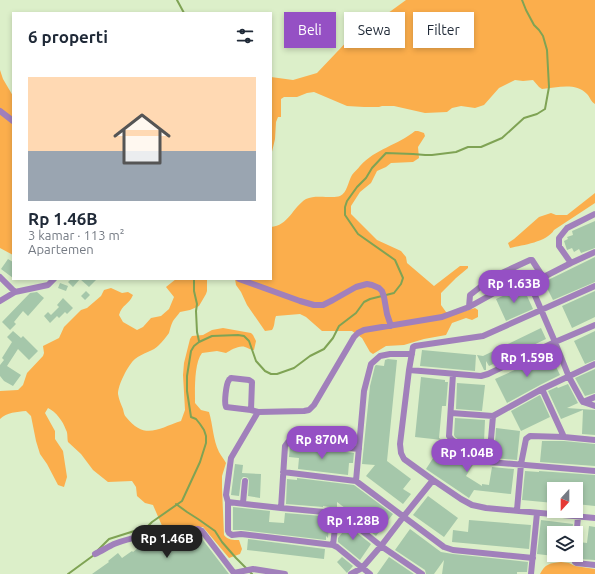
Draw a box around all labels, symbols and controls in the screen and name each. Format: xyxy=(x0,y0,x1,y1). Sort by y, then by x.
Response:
chip: Beli xyxy=(284,12,336,48)
chip: Sewa xyxy=(344,12,405,48)
chip: Filter xyxy=(413,12,474,48)
icon: filters xyxy=(234,25,256,47)
text: 6 properti xyxy=(28,27,108,46)
icon: home xyxy=(106,103,178,175)
text: Rp 1.46B xyxy=(28,209,98,228)
text: 3 kamar · 113 m² xyxy=(28,228,124,242)
text: Apartemen xyxy=(28,242,94,256)
pin: Rp 1.63B xyxy=(473,270,555,304)
text: Rp 1.63B xyxy=(487,276,541,290)
pin: Rp 1.59B xyxy=(486,344,568,378)
text: Rp 1.59B xyxy=(500,350,554,364)
pin: Rp 870M xyxy=(285,426,359,460)
text: Rp 870M xyxy=(296,432,348,446)
pin: Rp 1.04B xyxy=(426,439,508,473)
text: Rp 1.04B xyxy=(440,445,494,459)
north arrow xyxy=(547,482,583,518)
map controls xyxy=(547,482,583,562)
pin: Rp 1.28B xyxy=(312,507,394,541)
text: Rp 1.28B xyxy=(326,513,380,527)
pin: Rp 1.46B xyxy=(126,525,208,559)
button: layers xyxy=(547,526,583,562)
text: Rp 1.46B xyxy=(140,531,194,545)

